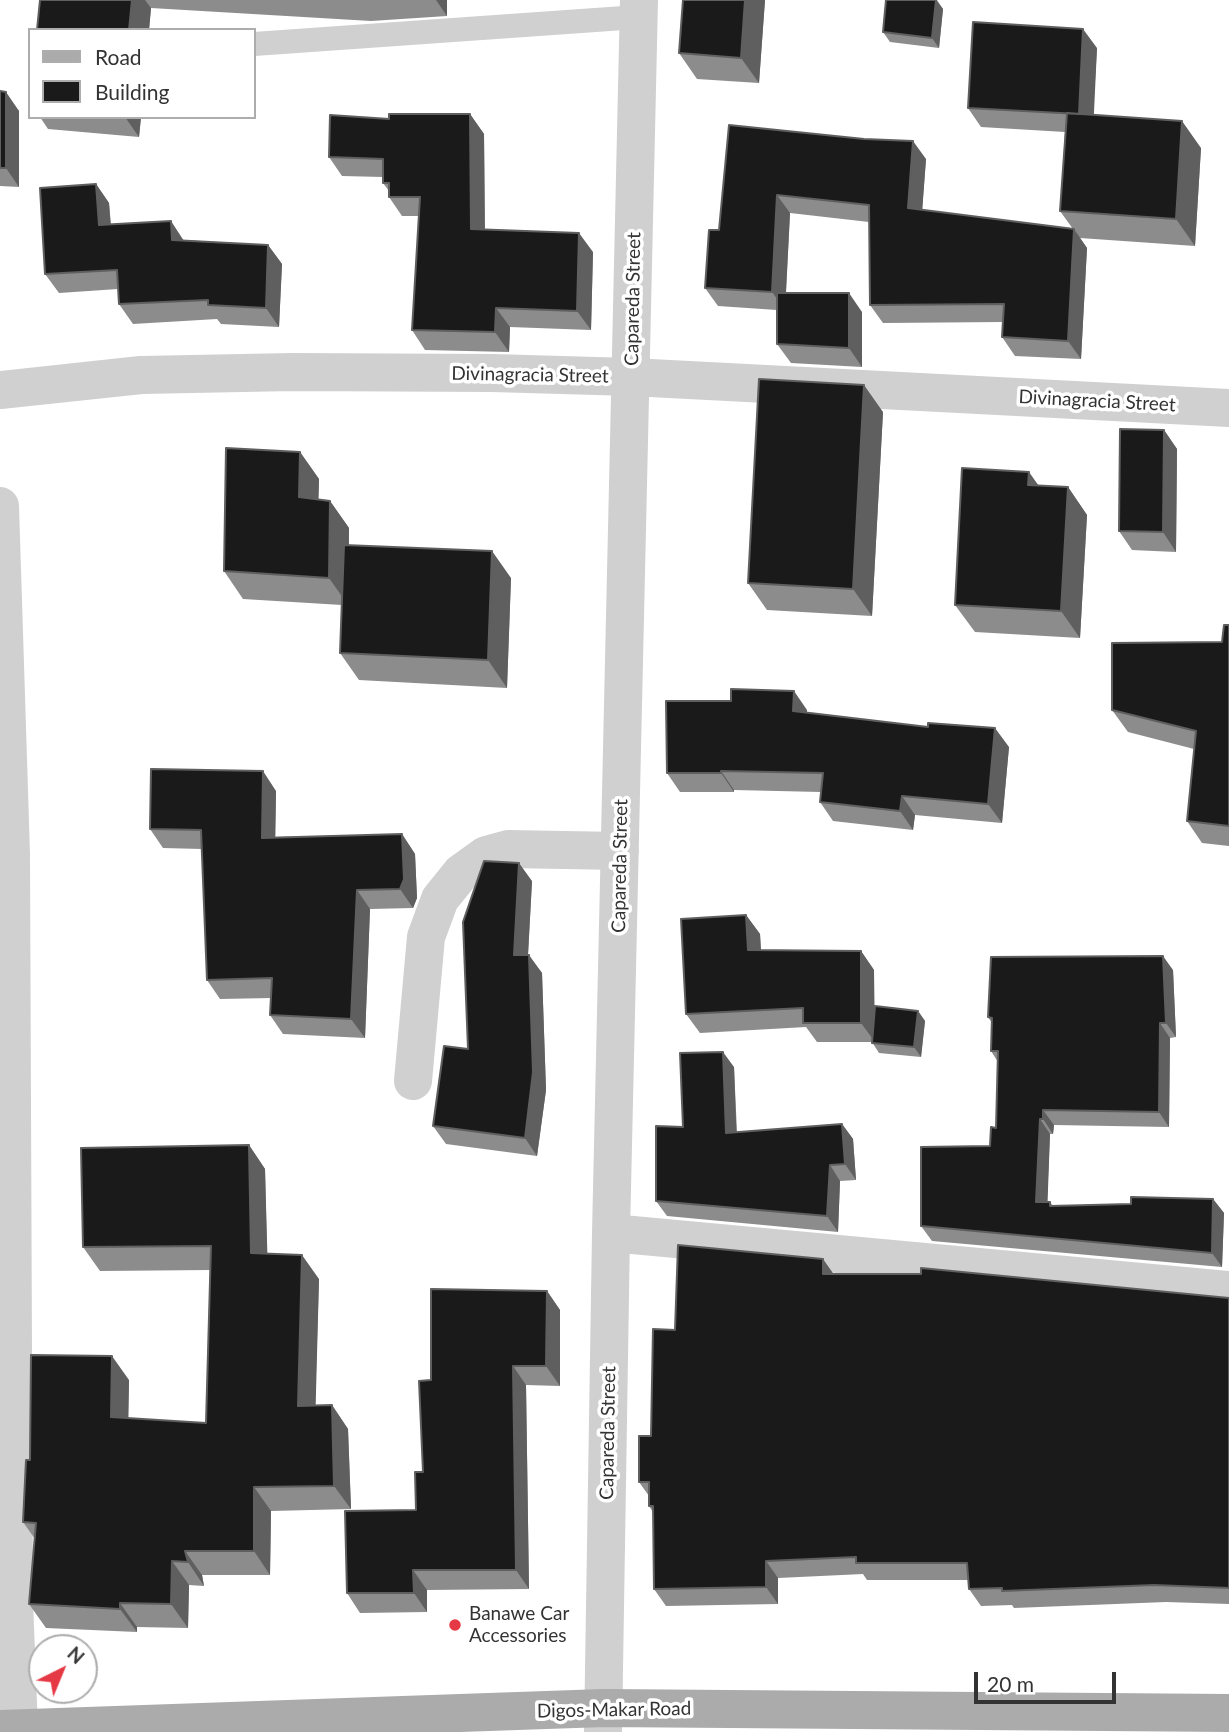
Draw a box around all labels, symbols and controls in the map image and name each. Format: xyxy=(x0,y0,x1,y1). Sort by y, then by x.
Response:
legend xyxy=(28,28,256,119)
text: Road xyxy=(95,44,142,69)
text: Building xyxy=(95,79,170,104)
street label: Capareda Street xyxy=(620,232,646,366)
street label: Divinagracia Street xyxy=(451,362,609,388)
street label: Divinagracia Street xyxy=(1018,385,1176,417)
street label: Capareda Street xyxy=(607,799,633,933)
street label: Capareda Street xyxy=(595,1366,621,1500)
place label: Banawe Car Accessories xyxy=(469,1603,569,1647)
marker: Banawe Car Accessories xyxy=(447,1617,463,1633)
north arrow xyxy=(28,1634,98,1704)
text: N xyxy=(63,1641,89,1668)
scale bar xyxy=(977,1658,1119,1702)
text: 20 m xyxy=(987,1671,1034,1696)
street label: Digos-Makar Road xyxy=(537,1697,691,1723)

